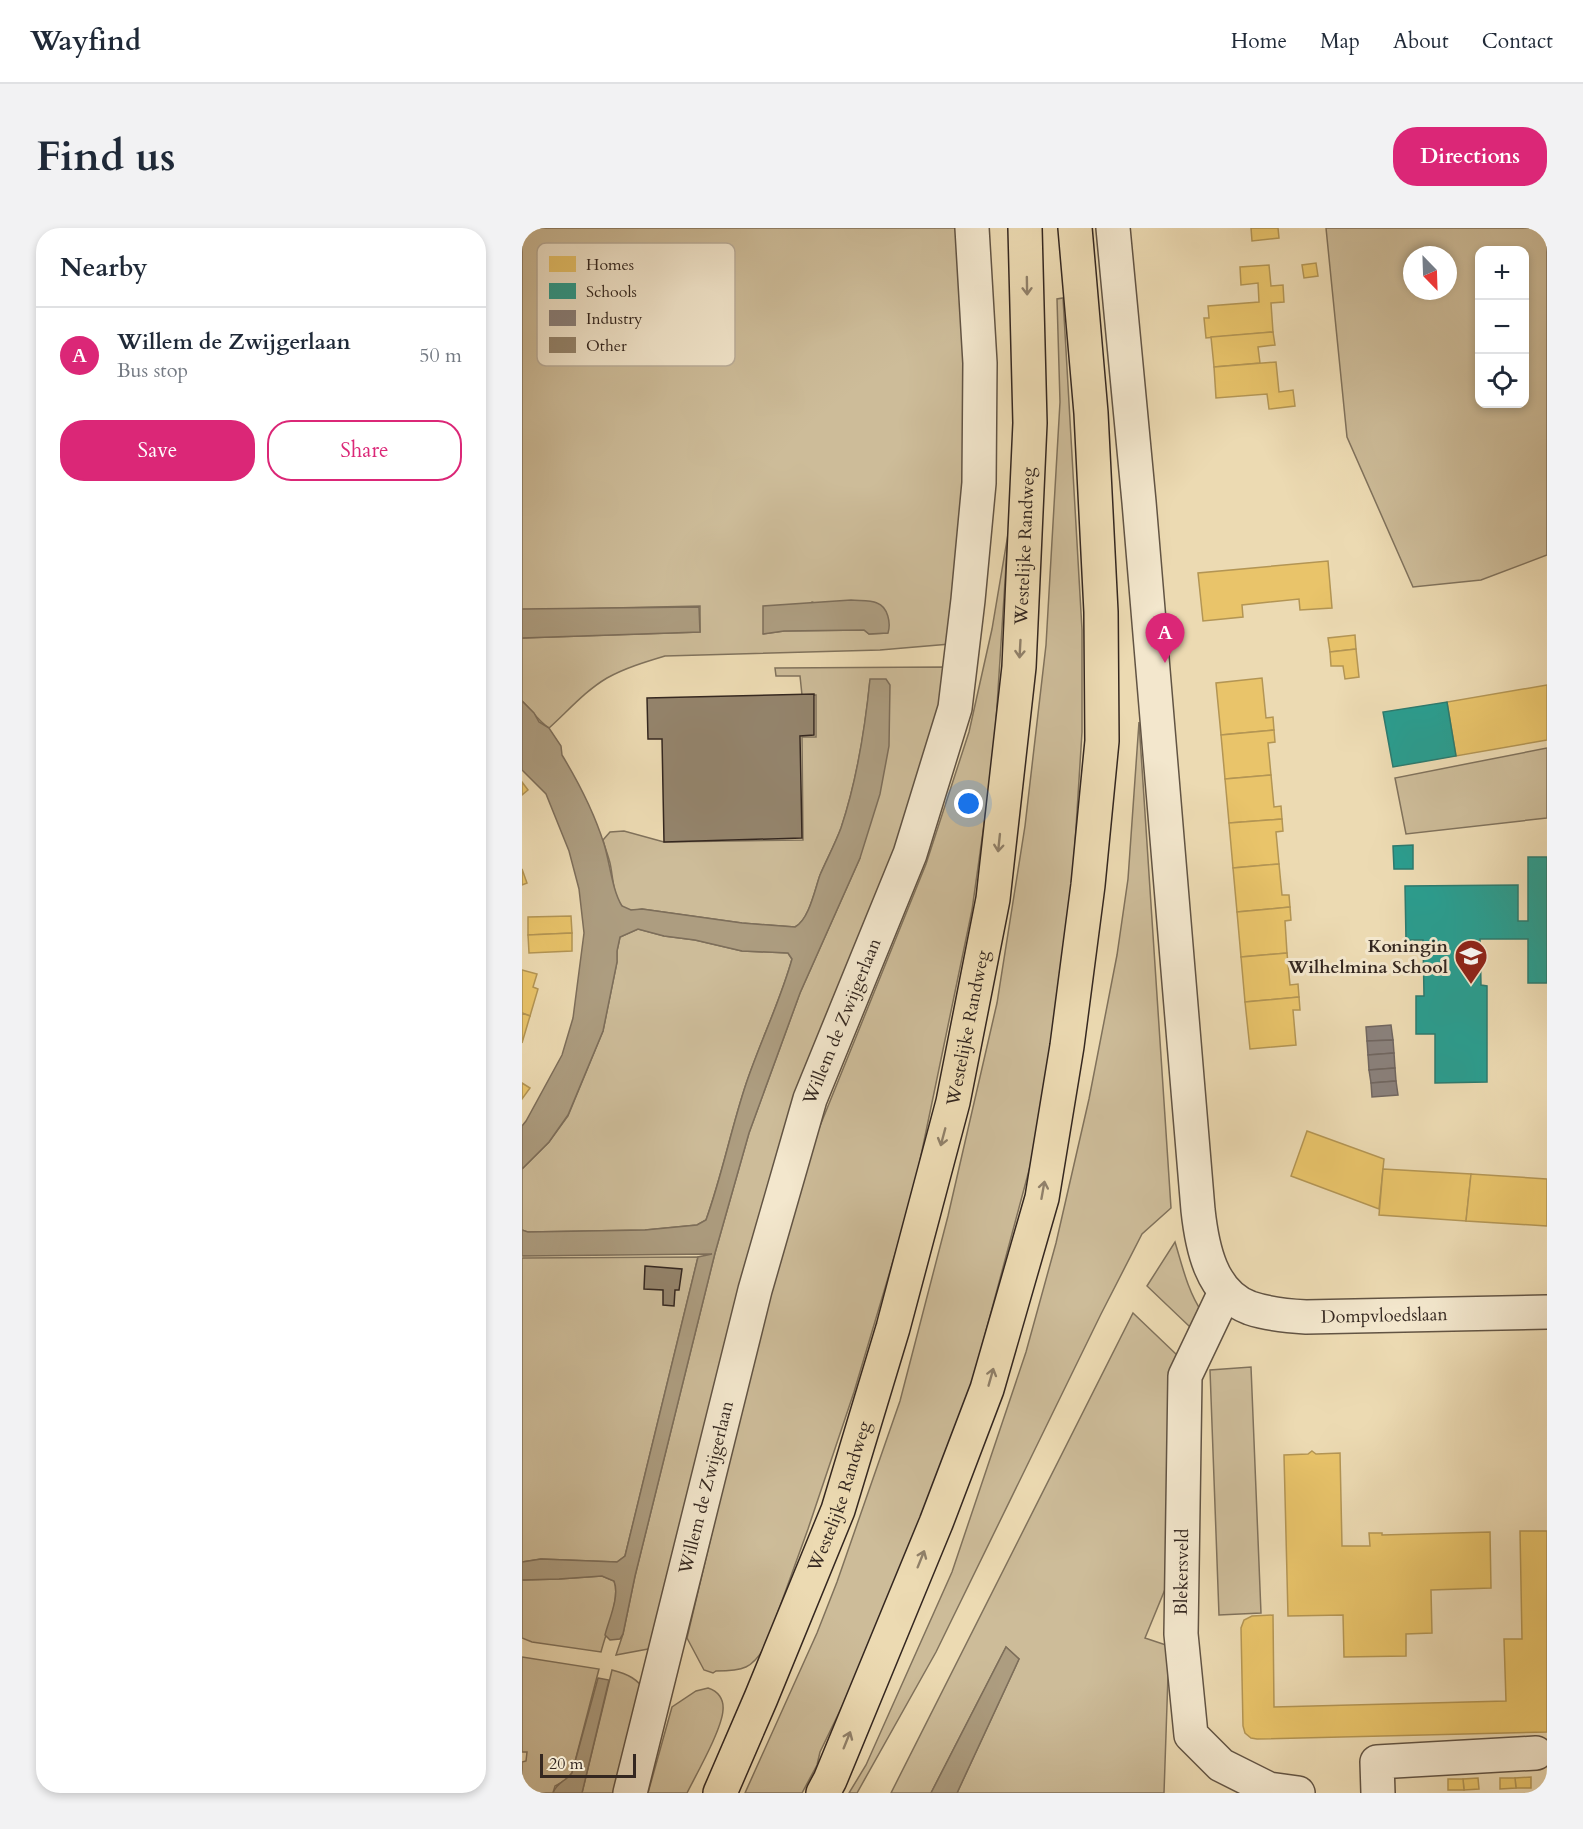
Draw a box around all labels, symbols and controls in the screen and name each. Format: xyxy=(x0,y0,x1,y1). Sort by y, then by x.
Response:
text: Wayfind xyxy=(30,22,141,60)
text: Home xyxy=(1231,27,1287,56)
text: Map xyxy=(1320,27,1360,56)
text: About xyxy=(1393,27,1449,56)
text: Contact xyxy=(1482,27,1553,56)
button: Directions xyxy=(1393,127,1547,186)
text: Find us xyxy=(36,128,176,185)
legend xyxy=(537,243,735,366)
north arrow xyxy=(1403,246,1457,300)
map controls xyxy=(1475,246,1529,408)
button: + xyxy=(1475,246,1529,300)
text: Nearby xyxy=(60,250,148,285)
text: Homes xyxy=(586,254,634,276)
one-way arrow xyxy=(1021,276,1032,296)
text: Schools xyxy=(586,281,637,303)
button: − xyxy=(1475,300,1529,354)
text: Industry xyxy=(586,308,643,330)
text: Willem de Zwijgerlaan xyxy=(117,327,351,357)
text: Other xyxy=(586,335,627,357)
text: A xyxy=(72,342,87,369)
text: 50 m xyxy=(419,342,462,369)
button: locate xyxy=(1475,354,1529,408)
text: Bus stop xyxy=(117,357,188,384)
button: Save xyxy=(60,420,255,481)
button: Share xyxy=(267,420,462,481)
street label: Westelijke Randweg xyxy=(1008,466,1041,627)
pin: A xyxy=(1146,614,1184,663)
one-way arrow xyxy=(1014,639,1026,659)
your location xyxy=(954,789,983,818)
one-way arrow xyxy=(994,833,1005,853)
street label: Willem de Zwijgerlaan xyxy=(796,934,887,1109)
place label: Koningin Wilhelmina School xyxy=(1287,934,1448,980)
school or university icon: Koningin Wilhelmina School xyxy=(1453,938,1489,985)
street label: Westelijke Randweg xyxy=(940,947,995,1109)
one-way arrow xyxy=(937,1128,948,1147)
one-way arrow xyxy=(1038,1180,1049,1200)
street label: Dompvloedslaan xyxy=(1321,1302,1449,1329)
one-way arrow xyxy=(986,1368,997,1387)
street label: Willem de Zwijgerlaan xyxy=(672,1397,740,1578)
street label: Westelijke Randweg xyxy=(801,1417,877,1576)
street label: Blekersveld xyxy=(1169,1528,1195,1616)
one-way arrow xyxy=(916,1551,927,1569)
one-way arrow xyxy=(842,1731,853,1749)
scale bar xyxy=(540,1751,636,1778)
text: 20 m xyxy=(549,1753,583,1775)

